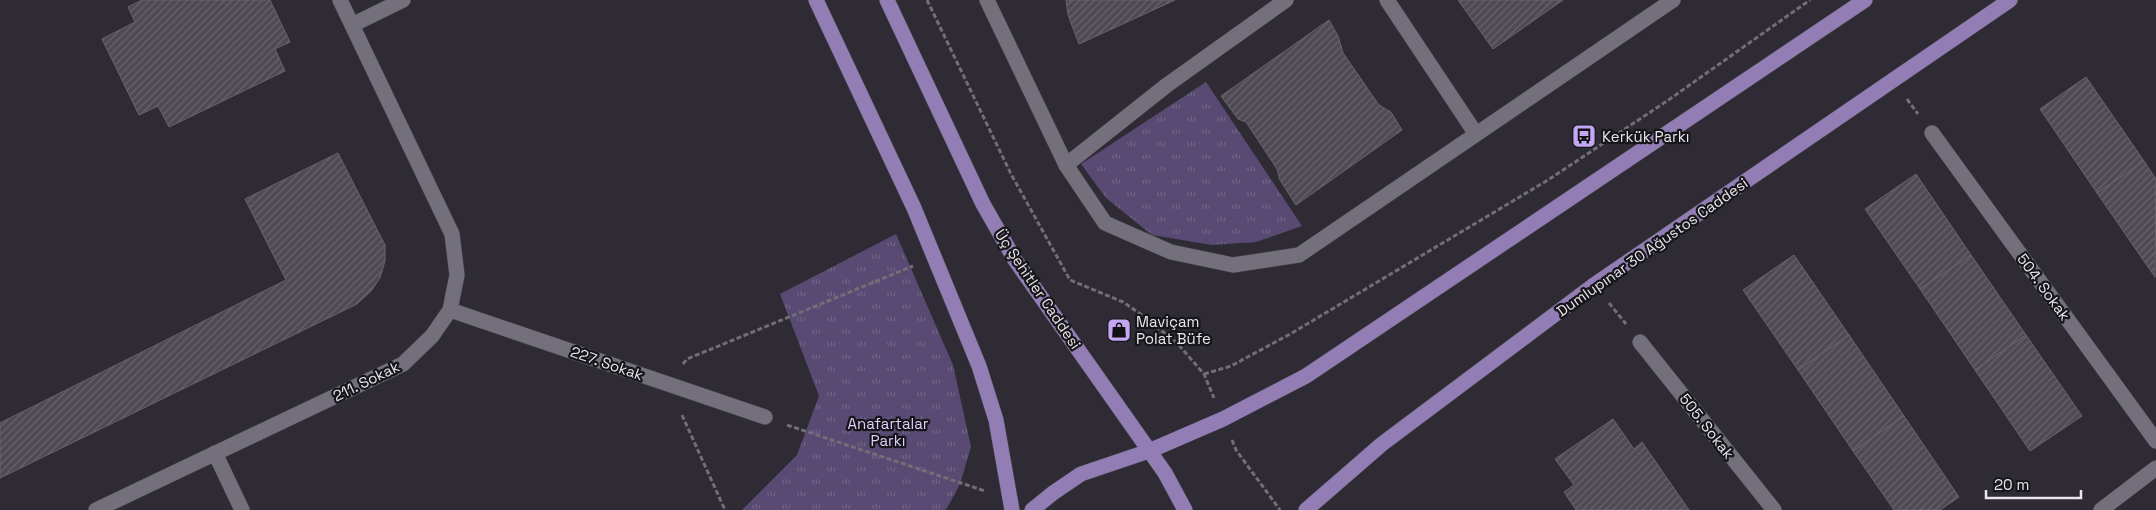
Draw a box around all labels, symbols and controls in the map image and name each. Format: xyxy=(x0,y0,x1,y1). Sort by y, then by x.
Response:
bus stop icon: Kerkük Parkı xyxy=(1571,123,1597,149)
place label: Kerkük Parkı xyxy=(1602,127,1689,146)
street label: Dumlupınar 30 Ağustos Caddesi xyxy=(1553,173,1751,321)
street label: Üç Şehitler Caddesi xyxy=(991,225,1085,353)
street label: 504. Sokak xyxy=(2013,250,2075,324)
place label: Maviçam Polat Büfe xyxy=(1136,312,1211,348)
shop icon: Maviçam Polat Büfe xyxy=(1106,317,1132,343)
street label: 227. Sokak xyxy=(568,342,646,384)
street label: 211. Sokak xyxy=(330,357,402,405)
street label: 505. Sokak xyxy=(1676,389,1738,463)
park label: Anafartalar Parkı xyxy=(847,414,929,450)
scale bar xyxy=(1986,468,2081,500)
text: 20 m xyxy=(1994,475,2029,494)

